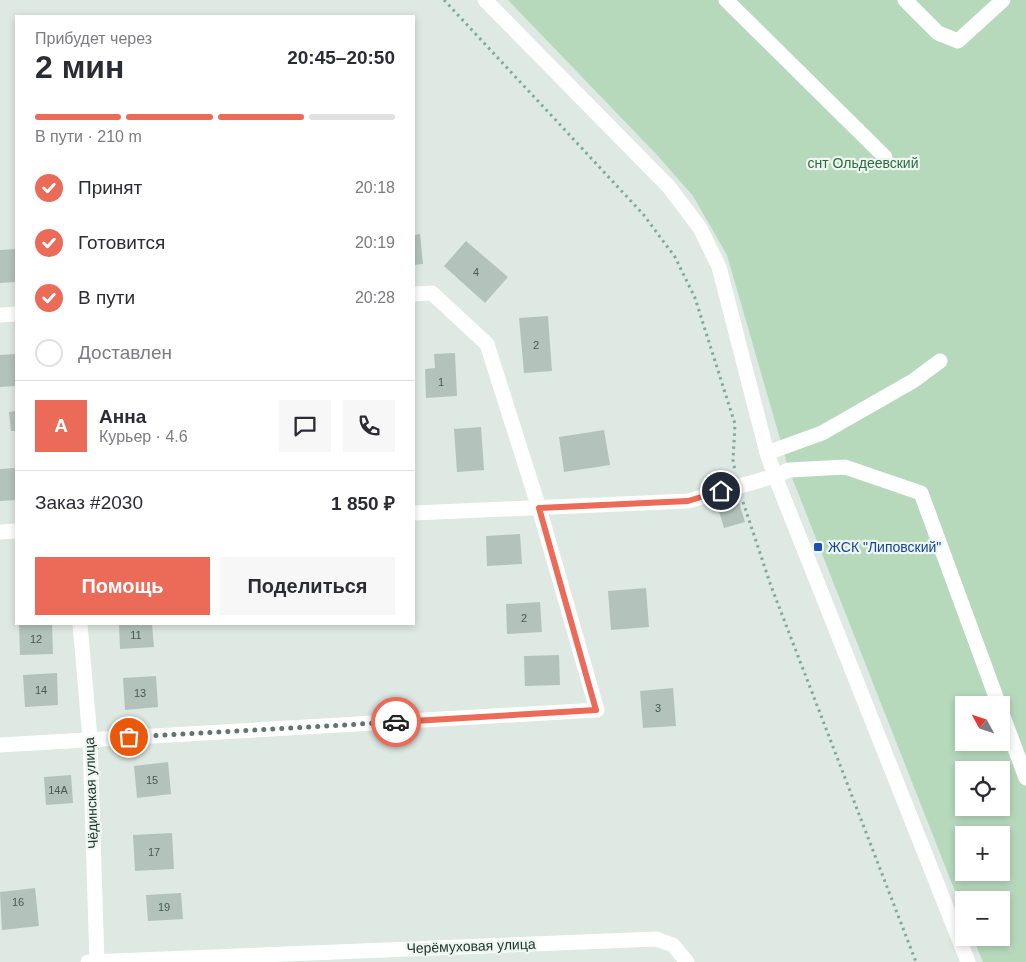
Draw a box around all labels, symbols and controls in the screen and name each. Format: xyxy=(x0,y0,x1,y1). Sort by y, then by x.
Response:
text: Прибудет через xyxy=(35,30,152,47)
text: 20:45–20:50 xyxy=(287,47,395,68)
text: 2 мин xyxy=(35,49,124,85)
text: В пути · 210 m xyxy=(35,128,142,145)
park label: снт Ольдеевский xyxy=(807,155,919,171)
icon: check xyxy=(35,174,63,202)
text: Принят xyxy=(78,177,142,198)
text: 20:18 xyxy=(355,179,395,196)
icon: check xyxy=(35,229,63,257)
text: Готовится xyxy=(78,232,165,253)
text: 20:19 xyxy=(355,234,395,251)
house number: 4 xyxy=(473,266,479,278)
icon: check xyxy=(35,284,63,312)
text: В пути xyxy=(78,287,135,308)
text: 20:28 xyxy=(355,289,395,306)
house number: 2 xyxy=(533,339,539,351)
text: Доставлен xyxy=(78,342,172,363)
house number: 1 xyxy=(438,376,444,388)
button: chat xyxy=(279,400,331,452)
button: phone xyxy=(343,400,395,452)
text: Анна xyxy=(99,406,146,427)
text: А xyxy=(54,415,68,436)
text: Курьер · 4.6 xyxy=(99,428,188,445)
pin xyxy=(700,470,742,512)
icon: home xyxy=(707,477,735,505)
text: Заказ #2030 xyxy=(35,492,143,513)
text: 1 850 ₽ xyxy=(331,493,395,514)
place label: ЖСК "Липовский" xyxy=(828,539,941,555)
marker: ЖСК "Липовский" xyxy=(812,541,824,553)
button: Помощь xyxy=(35,557,210,615)
button: Поделиться xyxy=(220,557,395,615)
house number: 2 xyxy=(521,612,527,624)
house number: 11 xyxy=(130,629,142,641)
house number: 12 xyxy=(30,633,42,645)
house number: 14 xyxy=(35,684,47,696)
house number: 13 xyxy=(134,687,146,699)
north arrow xyxy=(955,696,1010,751)
map controls xyxy=(955,696,1010,946)
courier xyxy=(371,697,421,747)
house number: 3 xyxy=(655,702,661,714)
icon: car xyxy=(382,708,410,736)
pin xyxy=(108,716,150,758)
icon: bag xyxy=(115,723,143,751)
street label: Чёдинская улица xyxy=(81,737,101,849)
button: locate xyxy=(955,761,1010,816)
house number: 15 xyxy=(146,774,158,786)
house number: 14А xyxy=(48,784,68,796)
button: + xyxy=(955,826,1010,881)
house number: 17 xyxy=(148,846,160,858)
button: − xyxy=(955,891,1010,946)
house number: 16 xyxy=(12,896,24,908)
house number: 19 xyxy=(158,901,170,913)
street label: Черёмуховая улица xyxy=(406,936,536,956)

